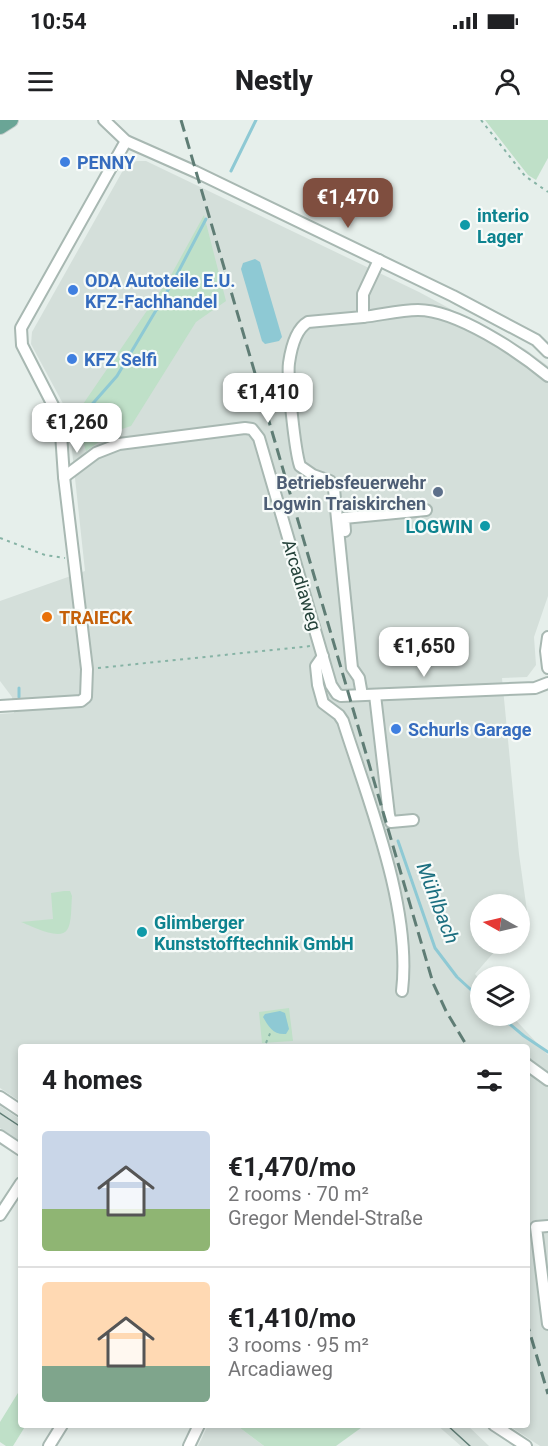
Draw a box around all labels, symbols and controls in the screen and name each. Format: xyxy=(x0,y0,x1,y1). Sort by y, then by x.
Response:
text: 10:54 xyxy=(30,9,87,34)
icon: menu xyxy=(24,65,57,98)
text: Nestly xyxy=(235,65,313,97)
icon: person xyxy=(491,65,524,98)
place label: PENNY xyxy=(77,152,136,173)
marker: PENNY xyxy=(58,155,72,169)
pin: €1,470 xyxy=(299,178,397,229)
text: €1,470 xyxy=(317,185,379,209)
place label: interio Lager xyxy=(477,205,529,247)
marker: interio Lager xyxy=(458,218,472,232)
place label: ODA Autoteile E.U. KFZ-Fachhandel xyxy=(85,270,236,312)
marker: ODA Autoteile E.U. KFZ-Fachhandel xyxy=(66,283,80,297)
place label: KFZ Selfi xyxy=(84,349,157,370)
marker: KFZ Selfi xyxy=(65,352,79,366)
pin: €1,410 xyxy=(219,373,317,424)
text: €1,410 xyxy=(237,380,299,404)
pin: €1,260 xyxy=(28,403,126,454)
text: €1,260 xyxy=(46,410,108,434)
place label: Betriebsfeuerwehr Logwin Traiskirchen xyxy=(263,472,426,514)
marker: Betriebsfeuerwehr Logwin Traiskirchen xyxy=(431,485,445,499)
place label: LOGWIN xyxy=(405,516,473,537)
marker: LOGWIN xyxy=(478,519,492,533)
street label: Arcadiaweg xyxy=(278,537,326,633)
place label: TRAIECK xyxy=(59,607,133,628)
marker: TRAIECK xyxy=(40,610,54,624)
pin: €1,650 xyxy=(375,627,473,678)
text: €1,650 xyxy=(393,634,455,658)
place label: Schurls Garage xyxy=(408,719,532,740)
marker: Schurls Garage xyxy=(389,722,403,736)
water label: Mühlbach xyxy=(412,859,464,947)
north arrow xyxy=(470,894,530,954)
map controls xyxy=(470,894,530,1026)
place label: Glimberger Kunststofftechnik GmbH xyxy=(154,912,354,954)
marker: Glimberger Kunststofftechnik GmbH xyxy=(135,925,149,939)
button: layers xyxy=(470,966,530,1026)
icon: filters xyxy=(473,1064,506,1097)
text: 4 homes xyxy=(42,1065,143,1095)
text: €1,470/mo xyxy=(228,1152,356,1182)
icon: home xyxy=(90,1155,162,1227)
text: 2 rooms · 70 m² xyxy=(228,1182,369,1206)
text: Gregor Mendel-Straße xyxy=(228,1206,423,1230)
text: €1,410/mo xyxy=(228,1303,356,1333)
icon: home xyxy=(90,1306,162,1378)
text: 3 rooms · 95 m² xyxy=(228,1333,369,1357)
text: Arcadiaweg xyxy=(228,1357,333,1381)

